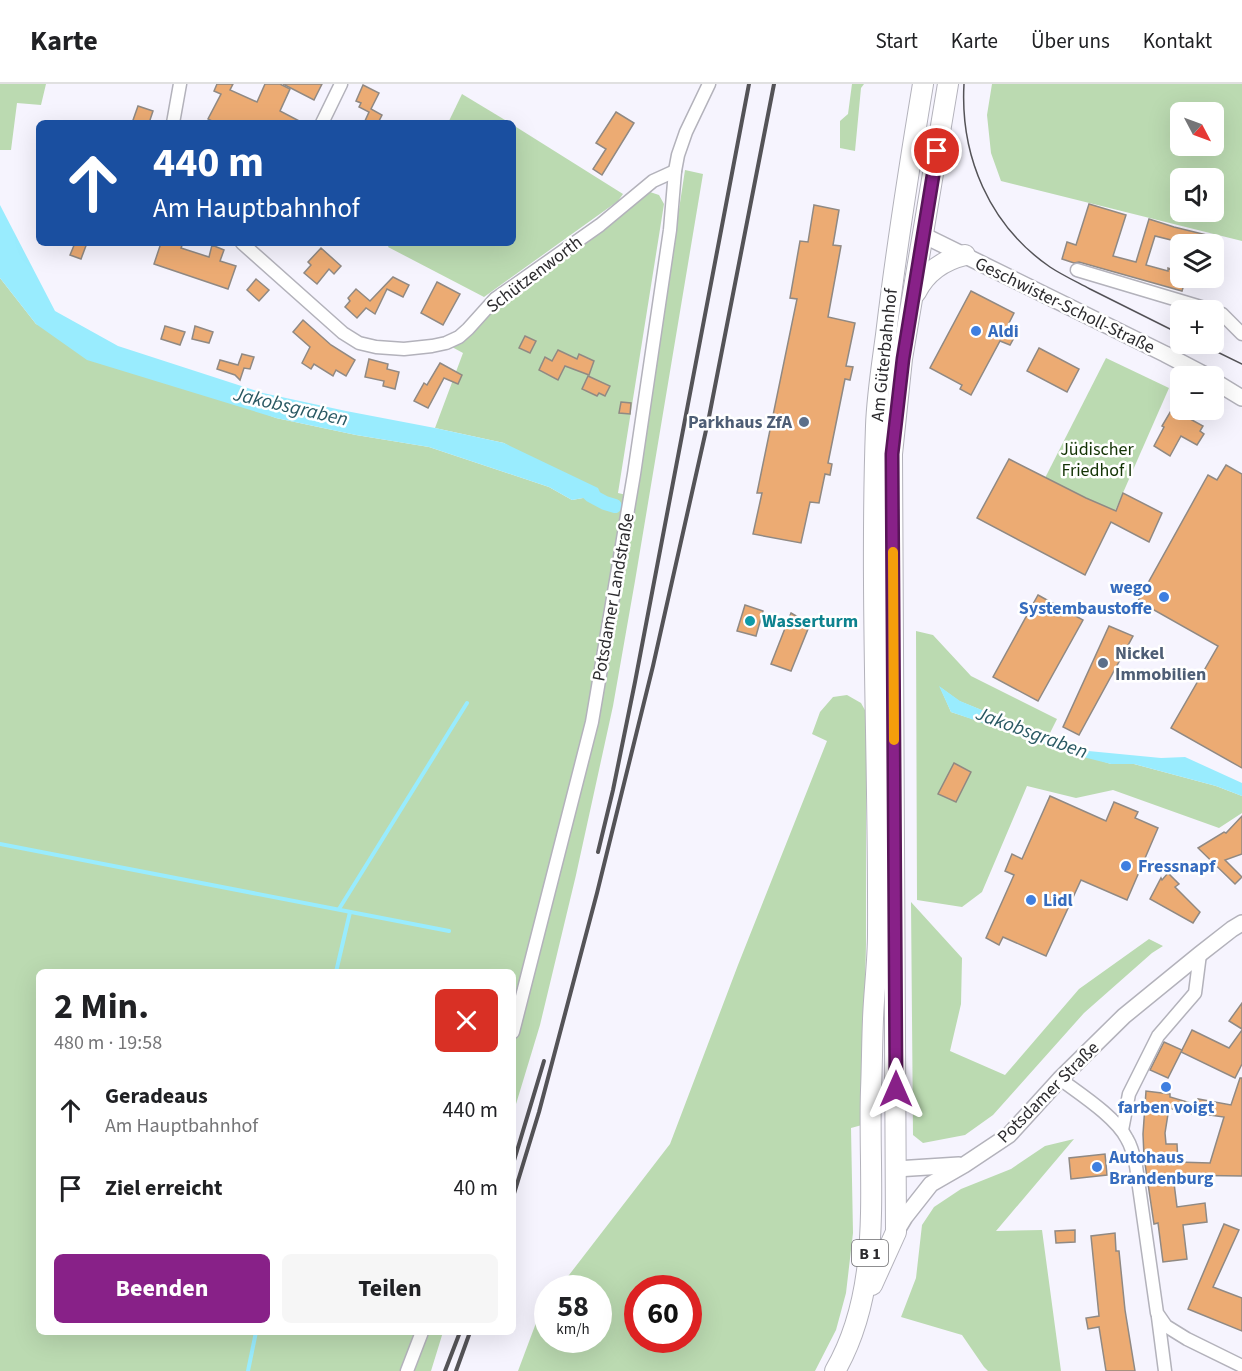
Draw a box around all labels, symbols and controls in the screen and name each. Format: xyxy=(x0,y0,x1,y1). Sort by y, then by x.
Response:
text: Karte xyxy=(30,21,98,61)
text: Start xyxy=(875,26,918,56)
text: Karte xyxy=(951,26,998,56)
text: Über uns xyxy=(1031,26,1110,56)
text: Kontakt xyxy=(1143,26,1212,56)
north arrow xyxy=(1170,102,1224,156)
map controls xyxy=(1170,102,1224,420)
pin xyxy=(911,125,962,176)
text: 440 m xyxy=(153,133,264,193)
icon: arrive xyxy=(920,134,953,167)
icon: ahead xyxy=(54,144,132,222)
button: sound xyxy=(1170,168,1224,222)
text: Am Hauptbahnhof xyxy=(153,189,360,228)
street label: Schützenworth xyxy=(481,230,588,319)
button: layers xyxy=(1170,234,1224,288)
street label: Geschwister-Scholl-Straße xyxy=(971,251,1159,360)
street label: Am Güterbahnhof xyxy=(865,287,904,423)
button: + xyxy=(1170,300,1224,354)
place label: Aldi xyxy=(987,319,1019,344)
marker: Aldi xyxy=(969,324,983,338)
button: − xyxy=(1170,366,1224,420)
water label: Jakobsgraben xyxy=(230,380,351,434)
place label: Parkhaus ZfA xyxy=(688,410,793,435)
marker: Parkhaus ZfA xyxy=(797,415,811,429)
park label: Jüdischer Friedhof I xyxy=(1060,437,1135,483)
street label: Potsdamer Landstraße xyxy=(586,511,641,683)
place label: wego Systembaustoffe xyxy=(1019,575,1152,621)
marker: wego Systembaustoffe xyxy=(1157,590,1171,604)
place label: Wasserturm xyxy=(762,609,858,634)
marker: Wasserturm xyxy=(743,614,757,628)
place label: Nickel Immobilien xyxy=(1115,641,1206,687)
marker: Nickel Immobilien xyxy=(1096,656,1110,670)
water label: Jakobsgraben xyxy=(971,699,1091,766)
place label: Fressnapf xyxy=(1138,854,1216,879)
marker: Fressnapf xyxy=(1119,859,1133,873)
place label: Lidl xyxy=(1043,888,1073,913)
marker: Lidl xyxy=(1024,893,1038,907)
text: 2 Min. xyxy=(54,981,149,1032)
button: close xyxy=(435,989,498,1052)
text: 480 m · 19:58 xyxy=(54,1029,162,1057)
street label: Potsdamer Straße xyxy=(992,1036,1105,1149)
position arrow xyxy=(864,1057,928,1121)
text: Geradeaus xyxy=(105,1080,208,1112)
marker: farben voigt xyxy=(1159,1080,1173,1094)
icon: ahead xyxy=(54,1094,87,1127)
text: 440 m xyxy=(443,1094,498,1126)
place label: farben voigt xyxy=(1118,1095,1214,1120)
text: Am Hauptbahnhof xyxy=(105,1112,258,1140)
place label: Autohaus Brandenburg xyxy=(1108,1145,1214,1191)
marker: Autohaus Brandenburg xyxy=(1090,1160,1104,1174)
icon: arrive xyxy=(54,1172,87,1205)
text: Ziel erreicht xyxy=(105,1172,223,1204)
text: 40 m xyxy=(453,1172,498,1204)
road number: B 1 xyxy=(852,1240,888,1266)
button: Beenden xyxy=(54,1254,270,1323)
button: Teilen xyxy=(282,1254,498,1323)
speed limit sign: 60 xyxy=(624,1275,702,1353)
text: 58 xyxy=(557,1285,589,1328)
text: km/h xyxy=(556,1319,590,1340)

